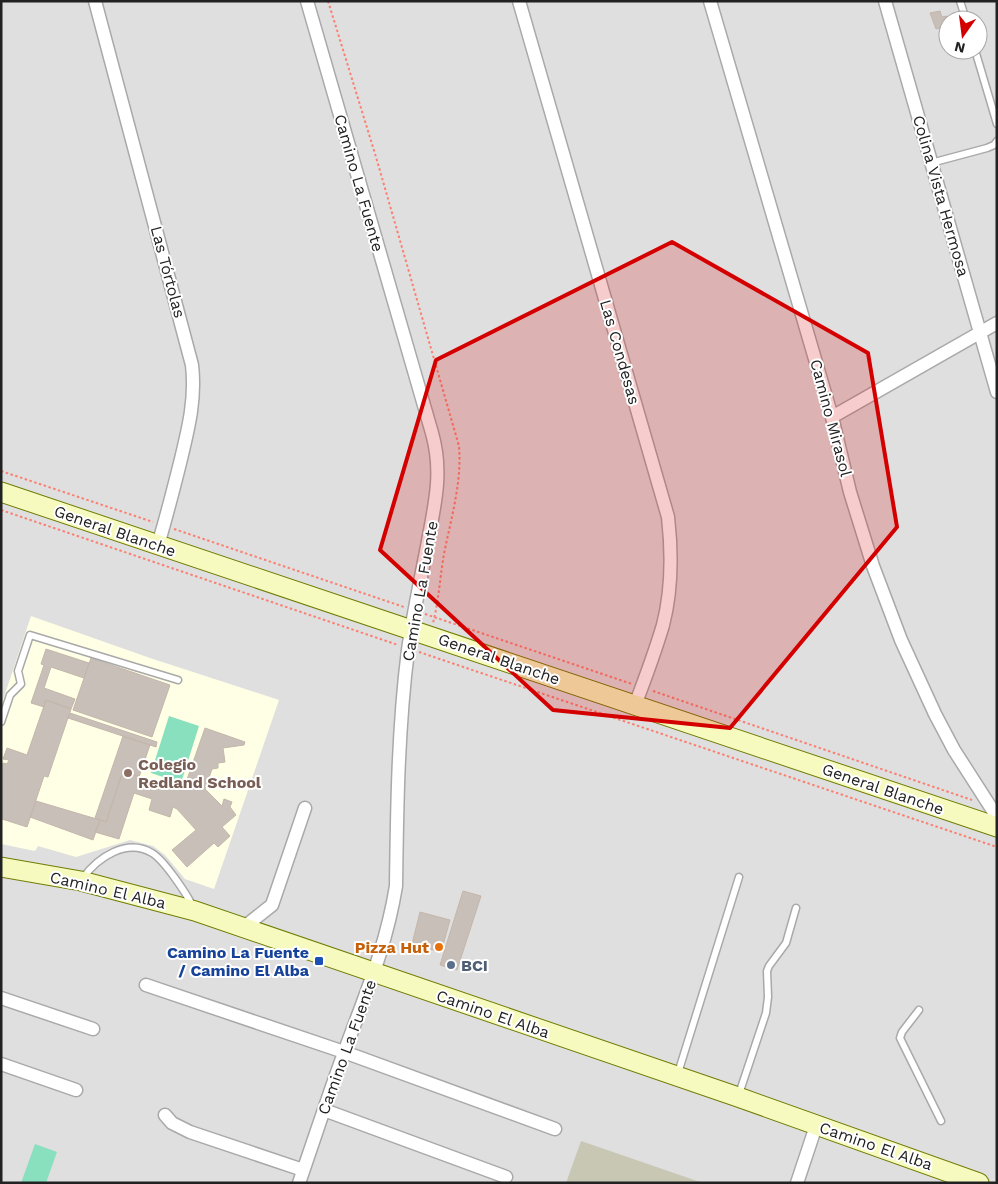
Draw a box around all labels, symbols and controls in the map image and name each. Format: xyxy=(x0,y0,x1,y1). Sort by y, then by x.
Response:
north arrow xyxy=(938,10,988,60)
text: N xyxy=(953,39,967,57)
street label: Camino La Fuente xyxy=(330,112,388,254)
street label: Colina Vista Hermosa xyxy=(909,113,973,279)
street label: Las Tórtolas xyxy=(147,224,189,320)
street label: Las Condesas xyxy=(596,297,644,407)
street label: Camino Mirasol xyxy=(806,357,856,479)
street label: General Blanche xyxy=(52,501,178,561)
street label: Camino La Fuente xyxy=(398,519,442,663)
street label: General Blanche xyxy=(436,629,562,689)
place label: Colegio Redland School xyxy=(138,755,262,792)
street label: General Blanche xyxy=(820,759,946,819)
marker: Colegio Redland School xyxy=(122,767,134,779)
street label: Camino El Alba xyxy=(48,867,168,913)
place label: Pizza Hut xyxy=(355,938,429,957)
marker: Pizza Hut xyxy=(433,941,445,953)
place label: Camino La Fuente / Camino El Alba xyxy=(167,943,310,980)
marker: Camino La Fuente / Camino El Alba xyxy=(313,955,325,967)
place label: BCI xyxy=(461,956,488,975)
marker: BCI xyxy=(445,959,457,971)
street label: Camino La Fuente xyxy=(314,977,380,1117)
street label: Camino El Alba xyxy=(434,986,552,1042)
street label: Camino El Alba xyxy=(817,1118,935,1174)

